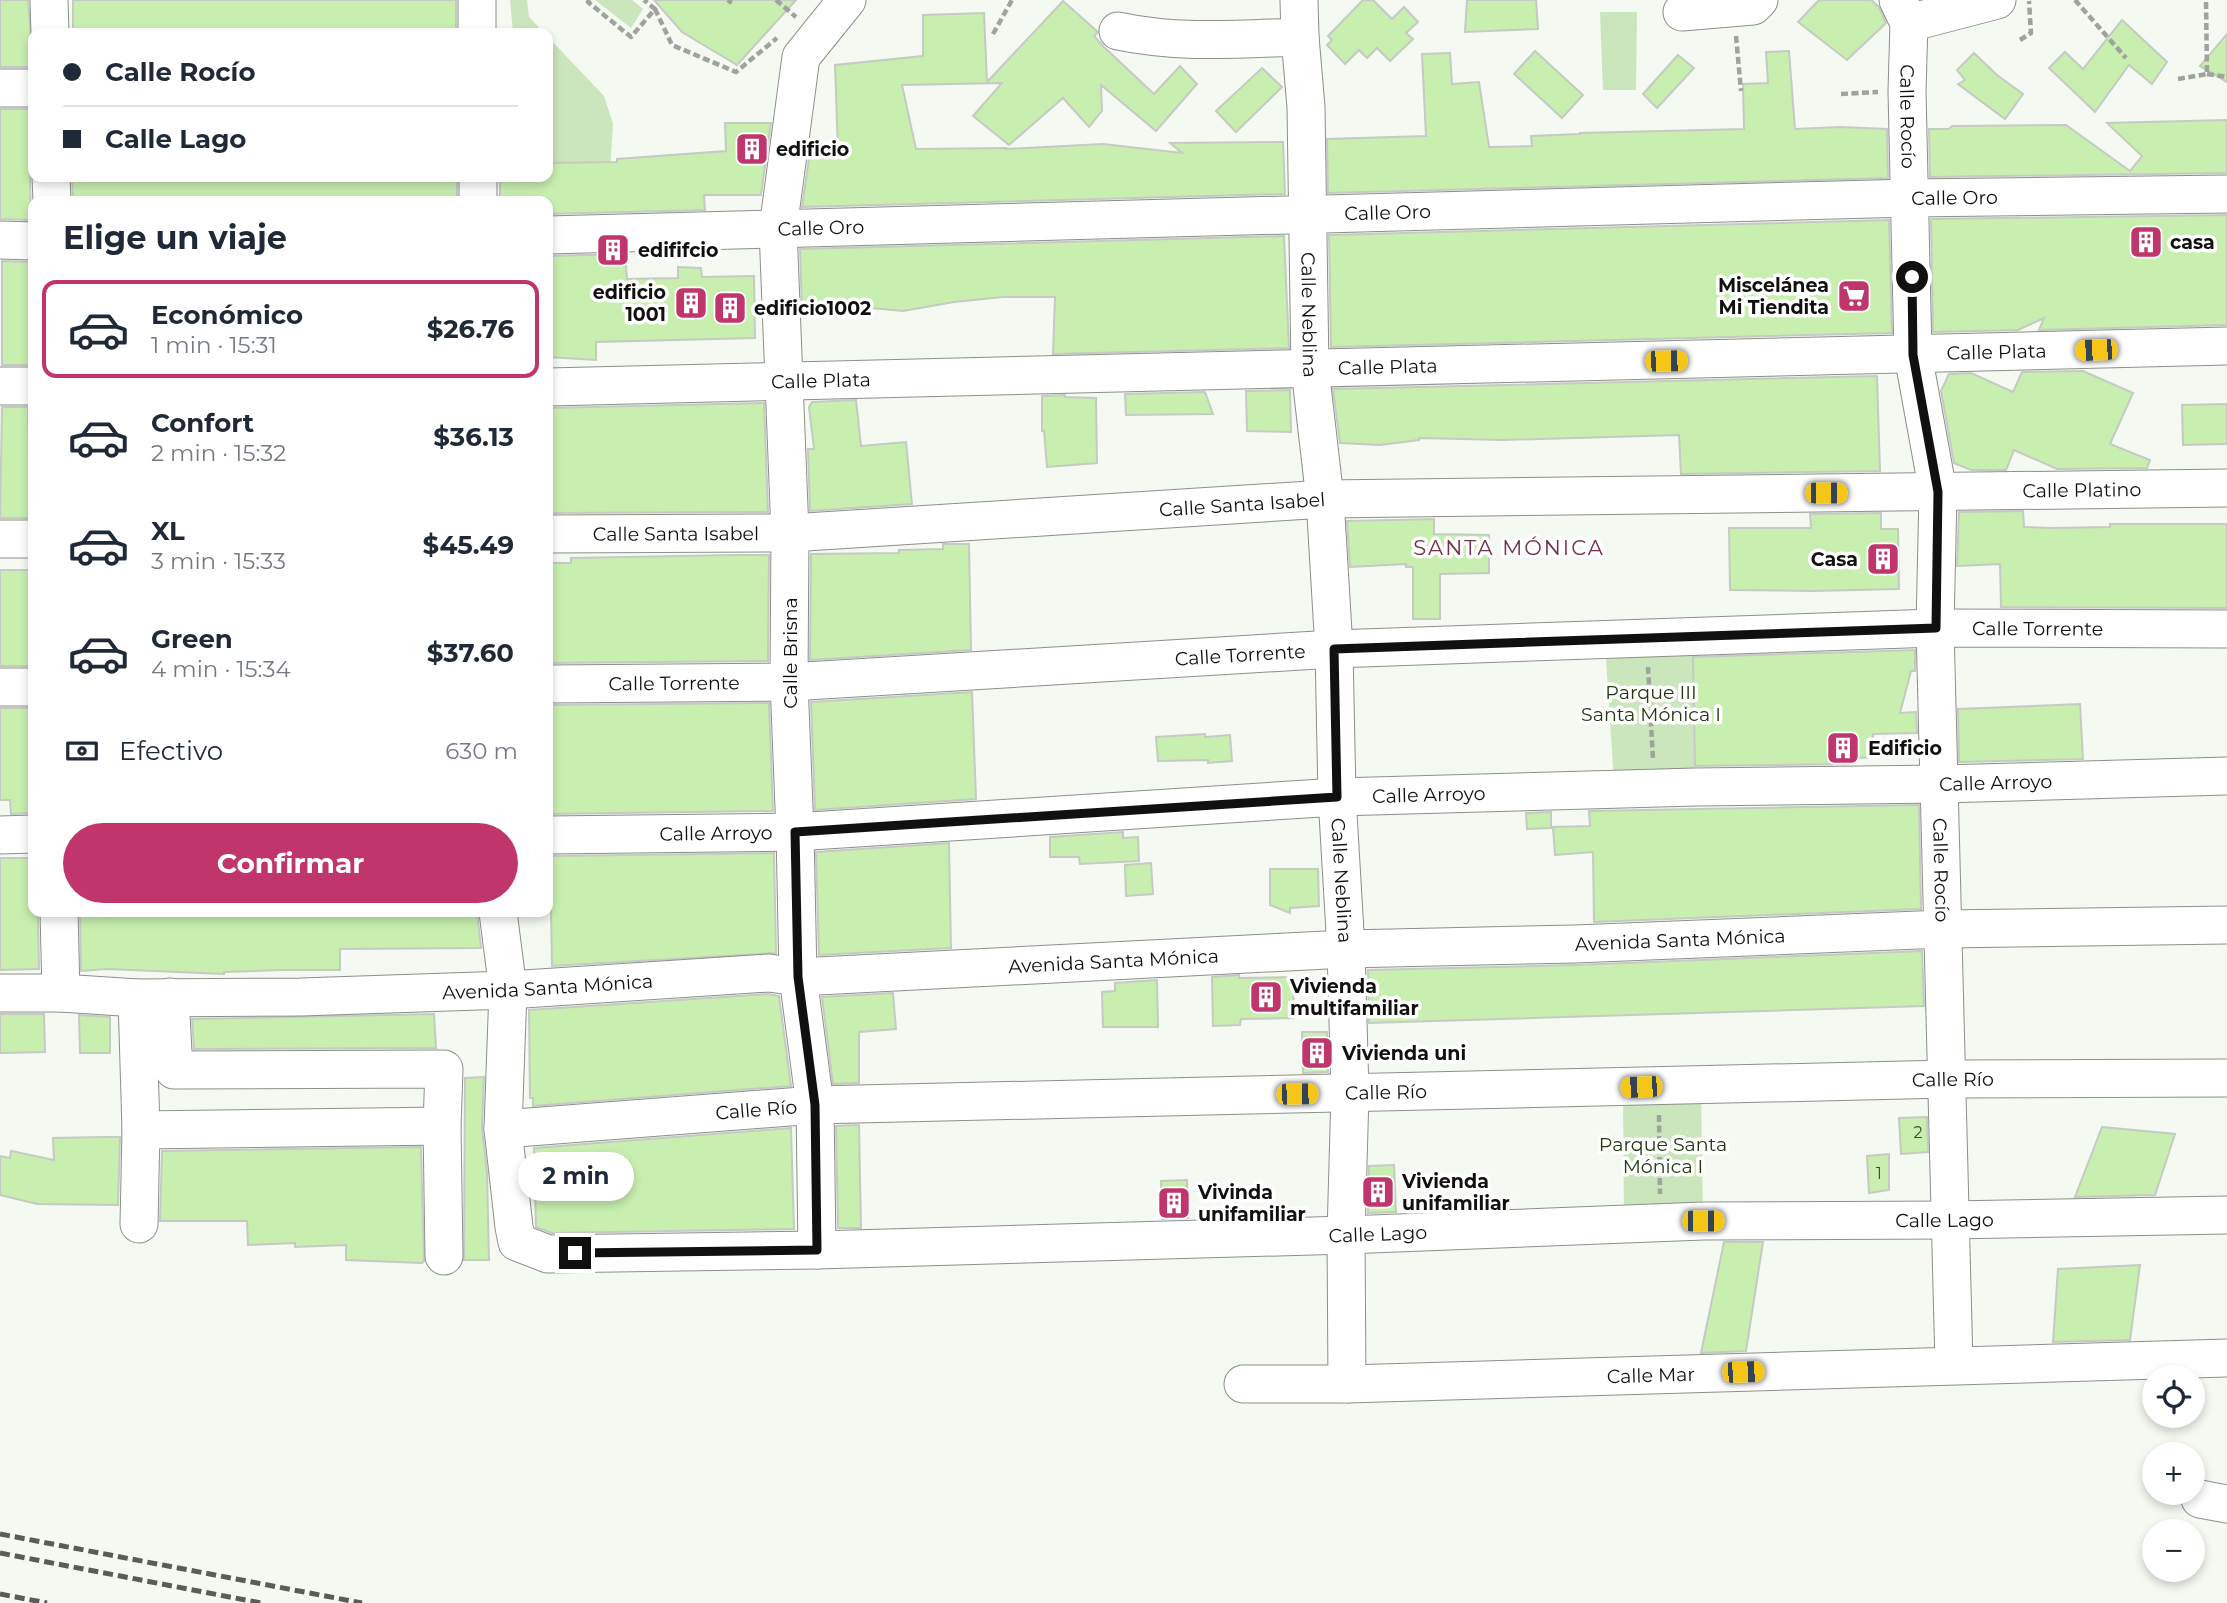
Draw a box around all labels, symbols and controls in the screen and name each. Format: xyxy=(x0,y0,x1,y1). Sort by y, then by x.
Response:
text: Calle Rocío xyxy=(105,56,255,88)
street label: Calle Rocío xyxy=(1895,64,1920,169)
text: Calle Lago xyxy=(105,123,246,155)
building icon: edificio xyxy=(733,130,771,168)
place label: edificio xyxy=(776,138,849,161)
street label: Calle Oro xyxy=(1911,185,1998,209)
street label: Calle Oro xyxy=(1344,200,1431,225)
street label: Calle Oro xyxy=(777,215,865,240)
text: Elige un viaje xyxy=(63,218,287,257)
building icon: casa xyxy=(2127,223,2165,261)
building icon: edififcio xyxy=(594,231,632,269)
place label: casa xyxy=(2170,231,2215,254)
place label: edififcio xyxy=(638,239,719,262)
street label: Calle Neblina xyxy=(1297,252,1322,379)
route start xyxy=(1896,261,1928,293)
place label: Miscelánea Mi Tiendita xyxy=(1718,274,1829,319)
supermarket icon: Miscelánea Mi Tiendita xyxy=(1835,277,1873,315)
place label: edificio 1001 xyxy=(593,281,666,326)
building icon: edificio 1001 xyxy=(672,284,710,322)
building icon: edificio1002 xyxy=(711,289,749,327)
place label: edificio1002 xyxy=(754,297,871,320)
icon: car xyxy=(67,298,130,361)
text: Económico xyxy=(151,299,303,331)
text: $26.76 xyxy=(427,313,514,345)
text: 1 min · 15:31 xyxy=(151,331,277,359)
street label: Calle Plata xyxy=(1946,339,2047,364)
car xyxy=(2075,339,2118,361)
car xyxy=(1645,350,1688,372)
street label: Calle Plata xyxy=(1338,354,1438,379)
street label: Calle Plata xyxy=(771,368,871,393)
icon: car xyxy=(67,406,130,469)
text: Confort xyxy=(151,407,254,439)
text: $36.13 xyxy=(433,421,514,453)
text: 2 min · 15:32 xyxy=(151,439,286,467)
street label: Calle Platino xyxy=(2022,478,2142,502)
car xyxy=(1806,483,1848,504)
street label: Calle Santa Isabel xyxy=(1158,488,1326,521)
icon: car xyxy=(67,514,130,577)
text: XL xyxy=(151,515,185,547)
street label: Calle Santa Isabel xyxy=(593,522,759,545)
text: $45.49 xyxy=(423,529,514,561)
district label: SANTA MÓNICA xyxy=(1413,535,1605,560)
building icon: Casa xyxy=(1864,540,1902,578)
text: 3 min · 15:33 xyxy=(151,547,286,575)
place label: Casa xyxy=(1811,548,1858,571)
street label: Calle Brisna xyxy=(779,597,802,709)
street label: Calle Torrente xyxy=(1972,617,2103,640)
icon: car xyxy=(67,622,130,685)
text: Green xyxy=(151,623,233,655)
text: $37.60 xyxy=(427,637,514,669)
street label: Calle Torrente xyxy=(1174,639,1306,670)
text: 4 min · 15:34 xyxy=(151,655,291,683)
street label: Calle Torrente xyxy=(608,671,740,695)
park label: Parque III Santa Mónica I xyxy=(1581,681,1721,726)
building icon: Edificio xyxy=(1824,729,1862,767)
icon: cash xyxy=(63,732,101,770)
text: Efectivo xyxy=(119,735,223,767)
text: 630 m xyxy=(445,737,518,765)
place label: Edificio xyxy=(1868,737,1942,760)
street label: Calle Arroyo xyxy=(1939,769,2053,796)
street label: Calle Arroyo xyxy=(1372,781,1486,808)
street label: Calle Neblina xyxy=(1327,817,1357,944)
street label: Calle Rocío xyxy=(1928,817,1954,923)
street label: Calle Arroyo xyxy=(659,821,773,845)
button: Confirmar xyxy=(63,823,518,903)
street label: Avenida Santa Mónica xyxy=(1574,924,1786,956)
street label: Avenida Santa Mónica xyxy=(1008,944,1219,978)
street label: Avenida Santa Mónica xyxy=(442,969,654,1004)
place label: Vivienda multifamiliar xyxy=(1289,975,1419,1020)
building icon: Vivienda multifamiliar xyxy=(1247,978,1285,1016)
building icon: Vivienda uni xyxy=(1298,1034,1336,1072)
place label: Vivienda uni xyxy=(1341,1042,1466,1065)
street label: Calle Río xyxy=(1911,1067,1994,1091)
car xyxy=(1620,1076,1663,1098)
street label: Calle Río xyxy=(1345,1079,1427,1104)
car xyxy=(1276,1083,1319,1105)
street label: Calle Río xyxy=(714,1095,798,1124)
house number: 2 xyxy=(1913,1123,1923,1142)
park label: Parque Santa Mónica I xyxy=(1599,1133,1727,1178)
callout: 2 min xyxy=(517,1152,633,1200)
text: 2 min xyxy=(542,1162,610,1190)
house number: 1 xyxy=(1876,1164,1882,1183)
place label: Vivienda unifamiliar xyxy=(1401,1170,1510,1215)
building icon: Vivienda unifamiliar xyxy=(1359,1173,1397,1211)
place label: Vivinda unifamiliar xyxy=(1197,1181,1306,1226)
building icon: Vivinda unifamiliar xyxy=(1155,1184,1193,1222)
street label: Calle Lago xyxy=(1895,1208,1994,1232)
car xyxy=(1683,1211,1725,1232)
street label: Calle Lago xyxy=(1328,1220,1428,1247)
route end xyxy=(559,1237,591,1269)
car xyxy=(1722,1361,1765,1383)
street label: Calle Mar xyxy=(1606,1362,1695,1388)
map controls xyxy=(2142,1365,2205,1582)
button: locate xyxy=(2142,1365,2205,1428)
button: + xyxy=(2142,1442,2205,1505)
button: − xyxy=(2142,1519,2205,1582)

